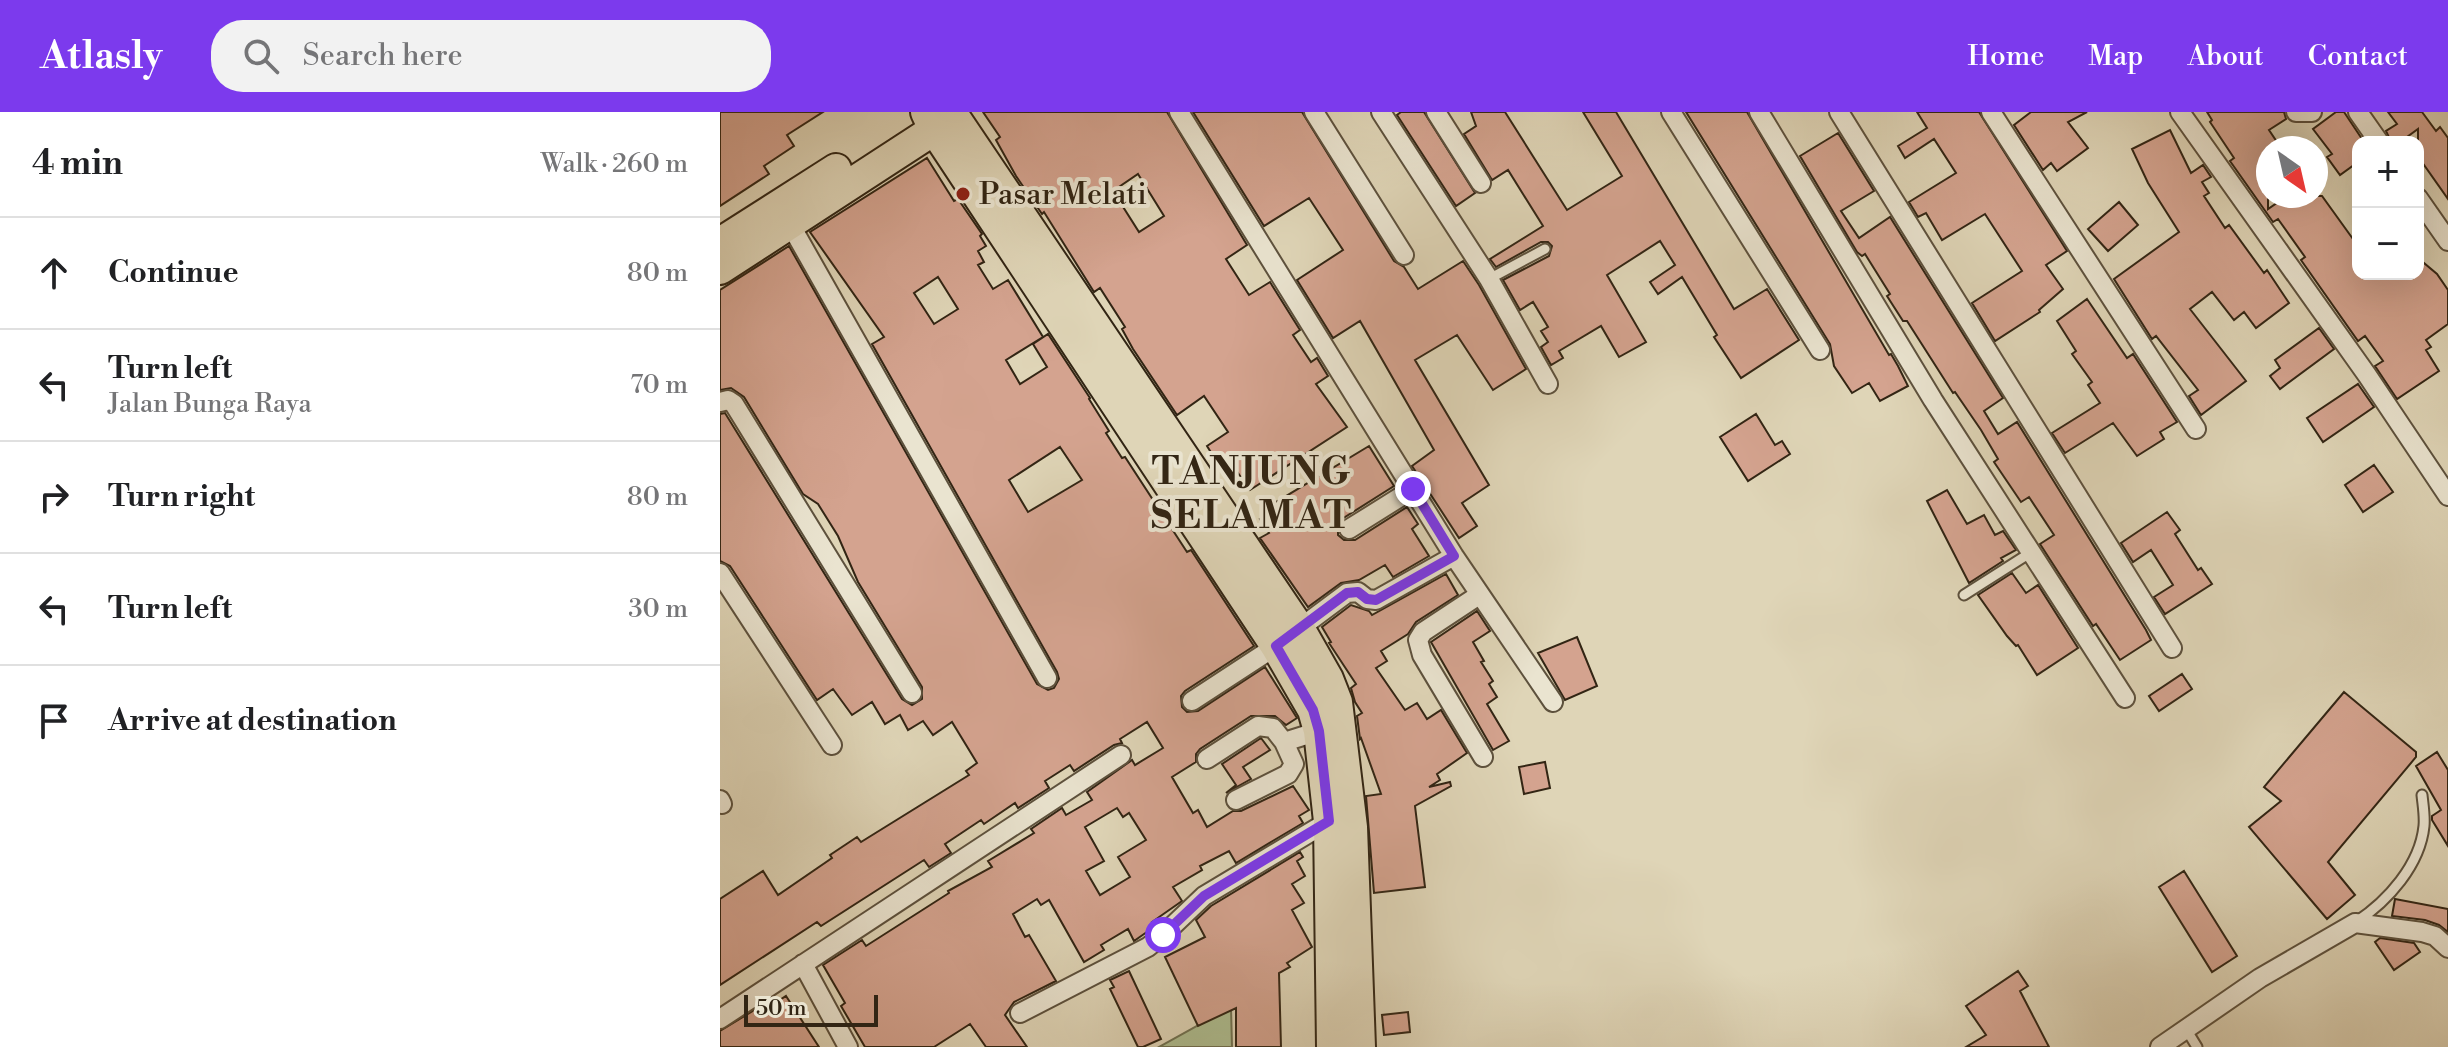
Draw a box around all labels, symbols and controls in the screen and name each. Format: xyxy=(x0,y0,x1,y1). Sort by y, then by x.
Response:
search box xyxy=(211,20,771,92)
text: Atlasly xyxy=(40,33,163,80)
icon: search xyxy=(239,34,283,78)
text: Search here xyxy=(303,37,463,75)
text: Home xyxy=(1968,39,2044,74)
text: Map xyxy=(2088,39,2143,74)
text: About xyxy=(2187,39,2264,74)
text: Contact xyxy=(2308,39,2408,74)
north arrow xyxy=(2256,136,2328,208)
map controls xyxy=(2352,136,2424,280)
button: + xyxy=(2352,136,2424,208)
text: 4 min xyxy=(32,143,123,185)
text: Walk · 260 m xyxy=(541,148,688,180)
place label: Pasar Melati xyxy=(979,176,1147,214)
marker: Pasar Melati xyxy=(954,185,972,203)
button: − xyxy=(2352,208,2424,280)
icon: ahead xyxy=(32,251,76,295)
text: Continue xyxy=(108,254,239,292)
text: 80 m xyxy=(627,257,688,289)
text: Turn left xyxy=(108,350,232,388)
icon: left xyxy=(32,363,76,407)
text: 70 m xyxy=(630,369,688,401)
text: Jalan Bunga Raya xyxy=(108,388,312,420)
district label: TANJUNG SELAMAT xyxy=(1151,449,1353,540)
route end xyxy=(1395,471,1431,507)
icon: right xyxy=(32,475,76,519)
text: Turn right xyxy=(108,478,255,516)
text: 80 m xyxy=(627,481,688,513)
icon: left xyxy=(32,587,76,631)
text: Turn left xyxy=(108,590,232,628)
text: 30 m xyxy=(628,593,688,625)
icon: arrive xyxy=(32,699,76,743)
text: Arrive at destination xyxy=(108,702,397,740)
route start xyxy=(1145,917,1181,953)
scale bar xyxy=(744,991,878,1027)
text: 50 m xyxy=(756,995,807,1022)

